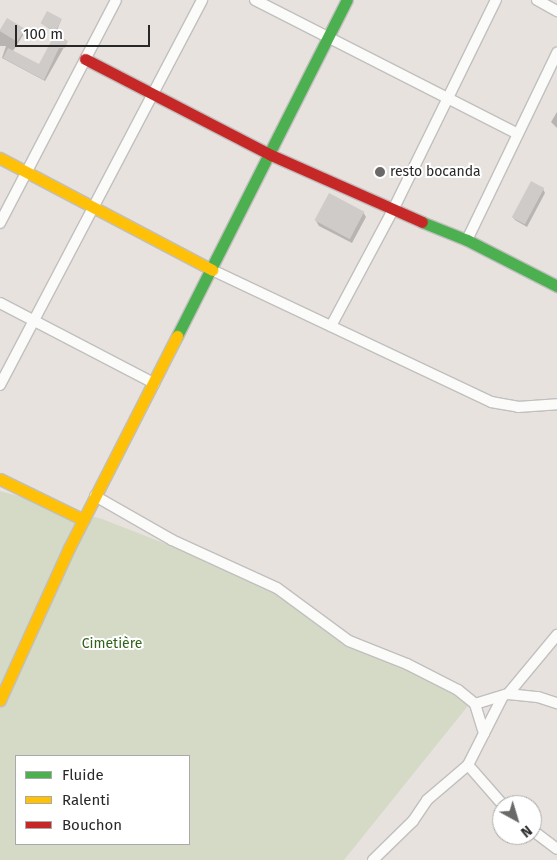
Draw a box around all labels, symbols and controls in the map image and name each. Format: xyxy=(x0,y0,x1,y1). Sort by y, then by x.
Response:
scale bar xyxy=(18,15,152,47)
text: 100 m xyxy=(23,25,63,43)
place label: resto bocanda xyxy=(390,164,481,180)
marker: resto bocanda xyxy=(374,166,386,178)
park label: Cimetière xyxy=(82,636,142,652)
legend xyxy=(15,755,190,845)
text: Fluide xyxy=(62,766,104,784)
text: Ralenti xyxy=(62,791,110,809)
north arrow xyxy=(492,795,542,845)
text: Bouchon xyxy=(62,816,122,834)
text: N xyxy=(517,822,535,841)

